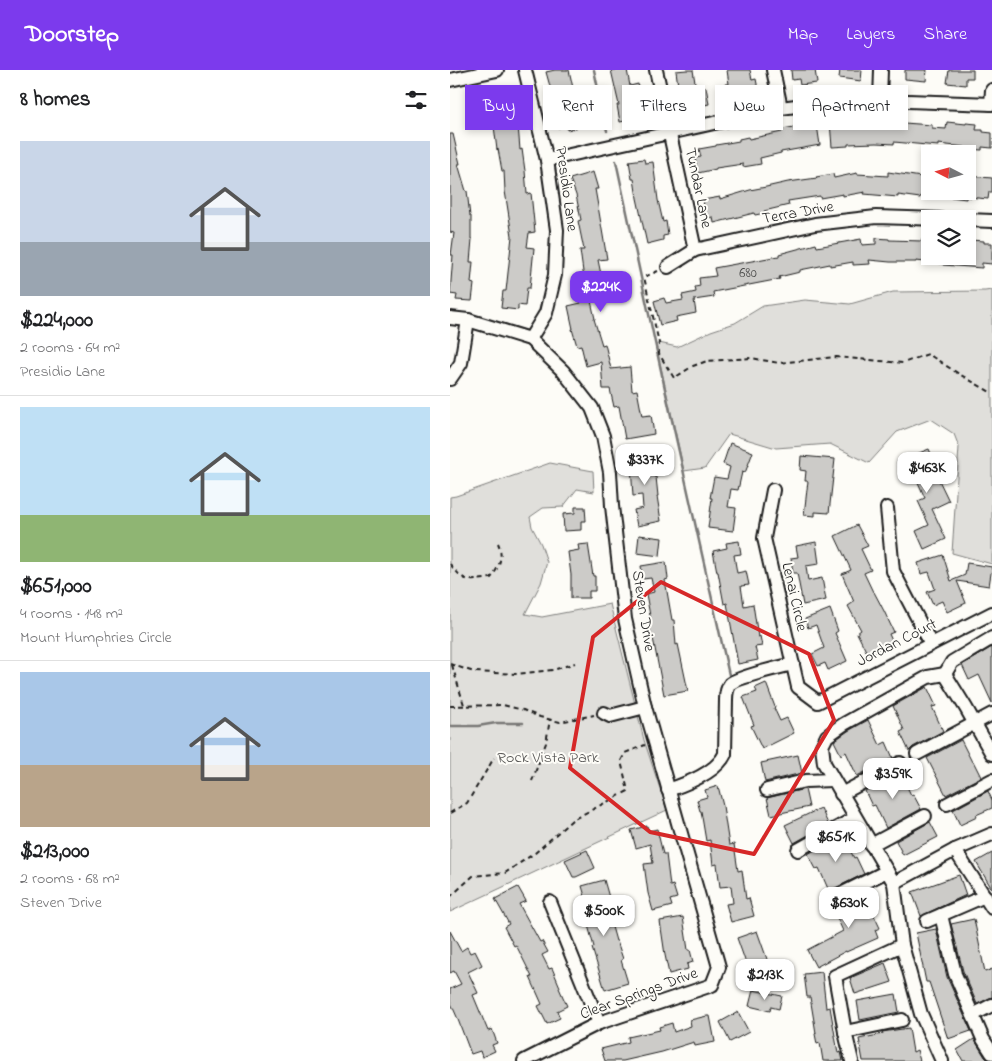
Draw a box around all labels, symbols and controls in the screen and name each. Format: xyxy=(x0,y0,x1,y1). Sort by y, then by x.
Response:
text: Doorstep xyxy=(25,18,119,53)
text: Map xyxy=(788,22,818,48)
text: Layers xyxy=(846,22,896,48)
text: Share xyxy=(924,22,967,48)
text: 8 homes xyxy=(20,85,90,115)
chip: Buy xyxy=(465,85,533,130)
chip: Rent xyxy=(543,85,612,130)
chip: Filters xyxy=(622,85,705,130)
chip: New xyxy=(715,85,783,130)
chip: Apartment xyxy=(793,85,908,130)
icon: filters xyxy=(402,86,430,114)
street label: Presidio Lane xyxy=(548,145,584,234)
north arrow xyxy=(921,145,976,200)
map controls xyxy=(921,145,976,265)
street label: Tundar Lane xyxy=(678,146,718,231)
icon: home xyxy=(180,174,270,264)
street label: Terra Drive xyxy=(760,195,837,231)
button: layers xyxy=(921,210,976,265)
house number: 680 xyxy=(739,263,757,284)
pin: $224K xyxy=(566,270,636,313)
text: $224K xyxy=(581,275,621,299)
text: $224,000 xyxy=(20,306,93,336)
text: 2 rooms · 64 m² xyxy=(20,336,120,360)
text: Presidio Lane xyxy=(20,360,105,384)
icon: home xyxy=(180,439,270,529)
pin: $337K xyxy=(610,444,680,486)
text: $337K xyxy=(626,448,664,472)
pin: $463K xyxy=(892,452,962,494)
text: $463K xyxy=(908,456,946,480)
street label: Lenai Circle xyxy=(774,560,814,635)
street label: Steven Drive xyxy=(625,569,661,654)
text: $651,000 xyxy=(20,572,91,602)
text: 4 rooms · 148 m² xyxy=(20,602,123,626)
street label: Jordan Court xyxy=(853,612,942,673)
text: Mount Humphries Circle xyxy=(20,626,172,650)
icon: home xyxy=(180,704,270,794)
park label: Rock Vista Park xyxy=(497,746,600,770)
pin: $359K xyxy=(858,758,928,800)
text: $359K xyxy=(874,762,912,786)
pin: $651K xyxy=(801,820,871,863)
text: $651K xyxy=(817,825,855,849)
text: $213,000 xyxy=(20,837,89,867)
text: 2 rooms · 68 m² xyxy=(20,867,120,891)
pin: $630K xyxy=(814,886,884,929)
text: Steven Drive xyxy=(20,891,102,915)
text: $630K xyxy=(830,891,868,915)
pin: $500K xyxy=(569,894,639,937)
text: $500K xyxy=(584,899,624,923)
pin: $213K xyxy=(730,958,800,1001)
street label: Clear Springs Drive xyxy=(577,961,702,1026)
text: $213K xyxy=(746,963,784,987)

